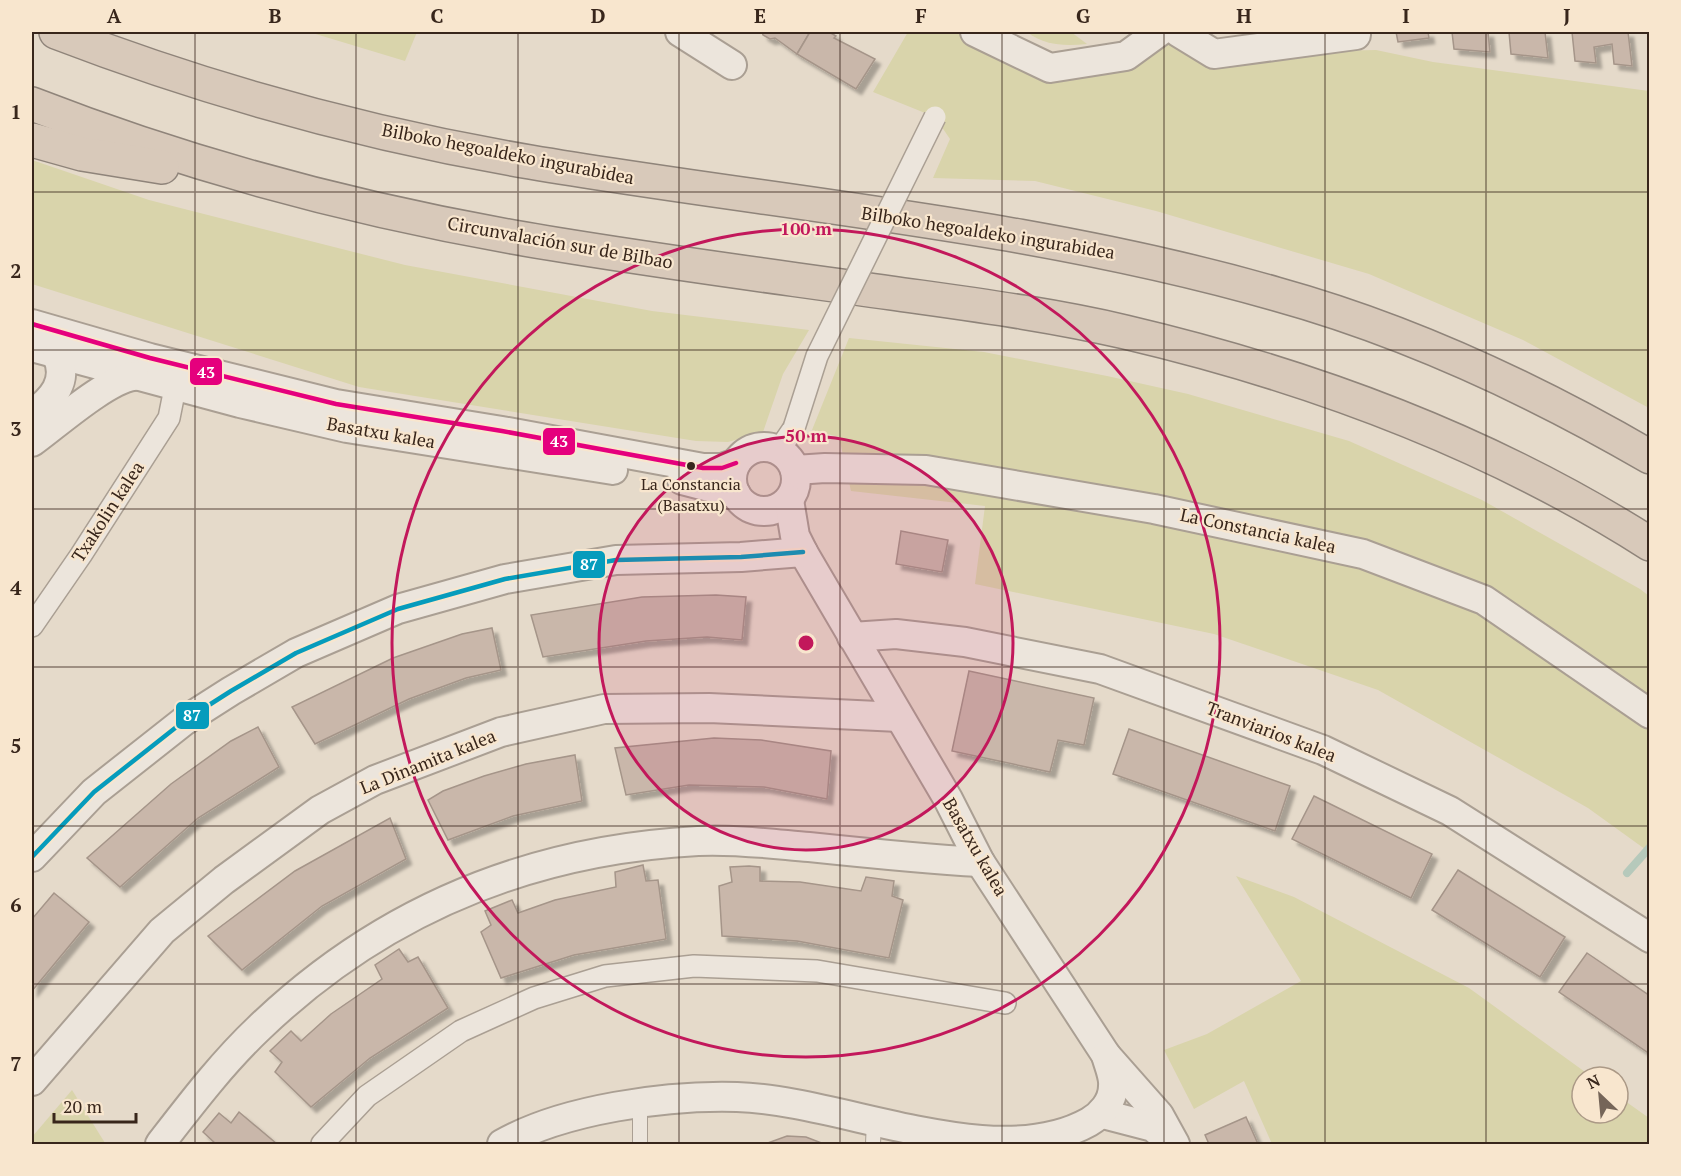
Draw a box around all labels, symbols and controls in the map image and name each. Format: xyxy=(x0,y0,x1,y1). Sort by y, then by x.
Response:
text: A xyxy=(107,2,122,29)
text: B xyxy=(269,2,282,29)
text: C xyxy=(430,2,444,29)
text: D xyxy=(591,2,605,29)
text: E xyxy=(754,2,766,29)
text: F xyxy=(915,2,927,29)
text: G xyxy=(1076,2,1090,29)
text: H xyxy=(1236,2,1252,29)
text: I xyxy=(1402,2,1410,29)
text: J xyxy=(1563,2,1571,29)
text: 1 xyxy=(10,98,22,125)
street label: Bilboko hegoaldeko ingurabidea xyxy=(380,117,636,189)
street label: Bilboko hegoaldeko ingurabidea xyxy=(860,200,1117,264)
street label: Circunvalación sur de Bilbao xyxy=(446,210,675,274)
text: 100 m xyxy=(780,216,832,240)
text: 2 xyxy=(10,257,22,284)
line badge: 43 xyxy=(189,357,223,386)
text: 43 xyxy=(197,361,215,383)
street label: Basatxu kalea xyxy=(325,411,437,453)
text: 3 xyxy=(10,415,22,442)
text: 50 m xyxy=(785,423,827,447)
line badge: 43 xyxy=(542,427,576,456)
text: 43 xyxy=(550,430,568,452)
street label: Txakolin kalea xyxy=(66,456,149,567)
marker: La Constancia (Basatxu) xyxy=(685,460,697,472)
place label: La Constancia (Basatxu) xyxy=(641,473,741,516)
street label: La Constancia kalea xyxy=(1178,502,1338,558)
line badge: 87 xyxy=(572,550,606,579)
text: 87 xyxy=(580,553,598,575)
text: 4 xyxy=(10,574,22,601)
centre of rings xyxy=(796,633,816,653)
street label: Tranviarios kalea xyxy=(1203,695,1340,767)
line badge: 87 xyxy=(175,701,210,730)
text: 87 xyxy=(183,704,201,726)
street label: La Dinamita kalea xyxy=(356,723,499,799)
text: 5 xyxy=(10,732,22,759)
street label: Basatxu kalea xyxy=(938,793,1014,900)
text: 6 xyxy=(10,891,22,918)
text: 7 xyxy=(10,1050,22,1077)
north arrow xyxy=(1570,1065,1630,1125)
text: N xyxy=(1583,1069,1604,1094)
scale bar xyxy=(54,1086,136,1124)
text: 20 m xyxy=(63,1094,103,1118)

